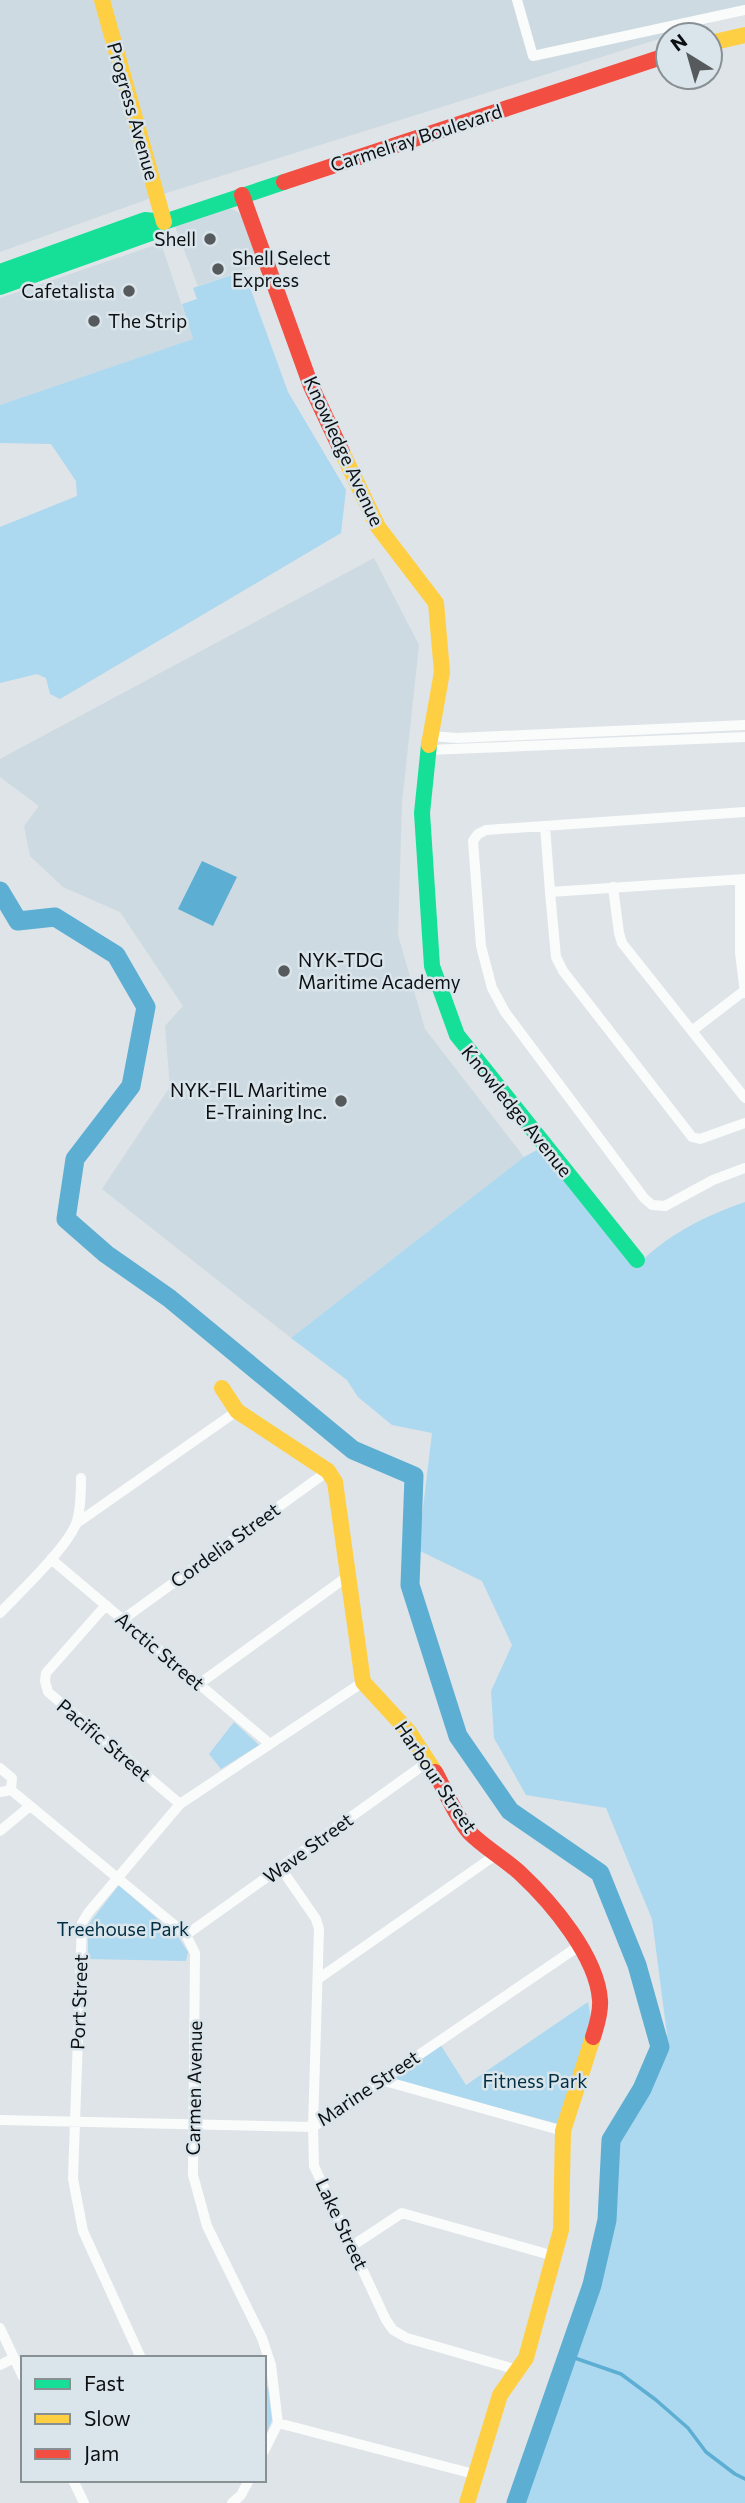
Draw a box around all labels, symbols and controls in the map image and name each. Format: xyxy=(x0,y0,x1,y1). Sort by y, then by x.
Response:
north arrow xyxy=(654,21,724,91)
text: N xyxy=(666,29,691,56)
street label: Progress Avenue xyxy=(103,39,164,182)
street label: Carmelray Boulevard xyxy=(327,99,505,176)
place label: Shell xyxy=(154,227,196,250)
marker: Shell xyxy=(202,231,218,247)
place label: Shell Select Express xyxy=(232,246,331,291)
marker: Shell Select Express xyxy=(210,261,226,277)
place label: Cafetalista xyxy=(21,279,115,302)
marker: Cafetalista xyxy=(121,283,137,299)
place label: The Strip xyxy=(108,309,187,332)
marker: The Strip xyxy=(86,313,102,329)
street label: Knowledge Avenue xyxy=(300,372,389,529)
place label: NYK-TDG Maritime Academy xyxy=(298,948,461,993)
marker: NYK-TDG Maritime Academy xyxy=(276,963,292,979)
street label: Knowledge Avenue xyxy=(457,1040,578,1181)
place label: NYK-FIL Maritime E-Training Inc. xyxy=(170,1078,327,1123)
marker: NYK-FIL Maritime E-Training Inc. xyxy=(333,1093,349,1109)
street label: Cordelia Street xyxy=(166,1497,284,1592)
street label: Arctic Street xyxy=(111,1607,210,1695)
street label: Pacific Street xyxy=(53,1694,156,1786)
street label: Harbour Street xyxy=(391,1716,482,1837)
street label: Wave Street xyxy=(259,1807,357,1888)
park label: Treehouse Park xyxy=(57,1917,189,1940)
street label: Port Street xyxy=(65,1954,92,2050)
street label: Carmen Avenue xyxy=(181,2020,206,2156)
street label: Marine Street xyxy=(312,2045,424,2130)
park label: Fitness Park xyxy=(482,2069,588,2092)
street label: Lake Street xyxy=(311,2174,374,2273)
legend xyxy=(21,2356,266,2482)
text: Fast xyxy=(84,2370,125,2395)
text: Slow xyxy=(84,2405,131,2430)
text: Jam xyxy=(84,2440,119,2465)

